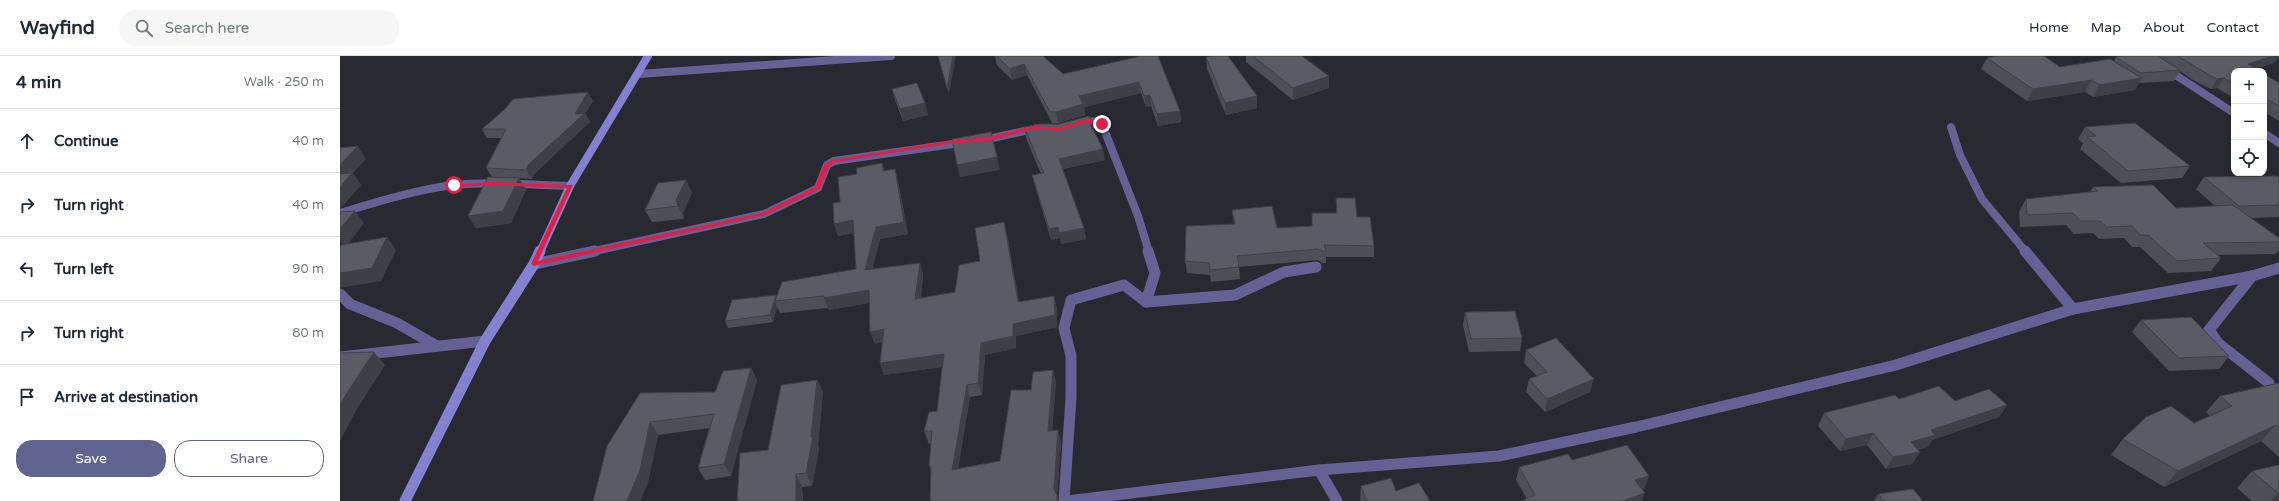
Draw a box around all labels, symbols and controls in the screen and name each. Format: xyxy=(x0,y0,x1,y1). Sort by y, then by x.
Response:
search box xyxy=(119,10,399,46)
text: Wayfind xyxy=(20,17,95,39)
icon: search xyxy=(133,17,155,39)
text: Search here xyxy=(165,19,249,37)
text: Home xyxy=(2029,19,2069,36)
text: Map xyxy=(2091,19,2121,36)
text: About xyxy=(2143,19,2185,36)
text: Contact xyxy=(2207,19,2259,36)
map controls xyxy=(2231,68,2267,176)
button: + xyxy=(2231,68,2267,104)
text: 4 min xyxy=(16,72,61,93)
text: Walk · 250 m xyxy=(244,74,324,90)
button: − xyxy=(2231,104,2267,140)
route end xyxy=(1093,115,1111,133)
icon: ahead xyxy=(16,130,38,152)
text: Continue xyxy=(54,132,118,150)
text: 40 m xyxy=(292,133,324,149)
button: locate xyxy=(2231,140,2267,176)
route start xyxy=(445,176,463,194)
icon: right xyxy=(16,194,38,216)
text: Turn right xyxy=(54,196,124,214)
text: 40 m xyxy=(292,197,324,213)
icon: left xyxy=(16,258,38,280)
text: Turn left xyxy=(54,260,114,278)
text: 90 m xyxy=(292,261,324,277)
icon: right xyxy=(16,322,38,344)
text: Turn right xyxy=(54,324,124,342)
text: 80 m xyxy=(292,325,324,341)
icon: arrive xyxy=(16,386,38,408)
text: Arrive at destination xyxy=(54,388,198,406)
button: Save xyxy=(16,440,166,477)
button: Share xyxy=(174,440,324,477)

